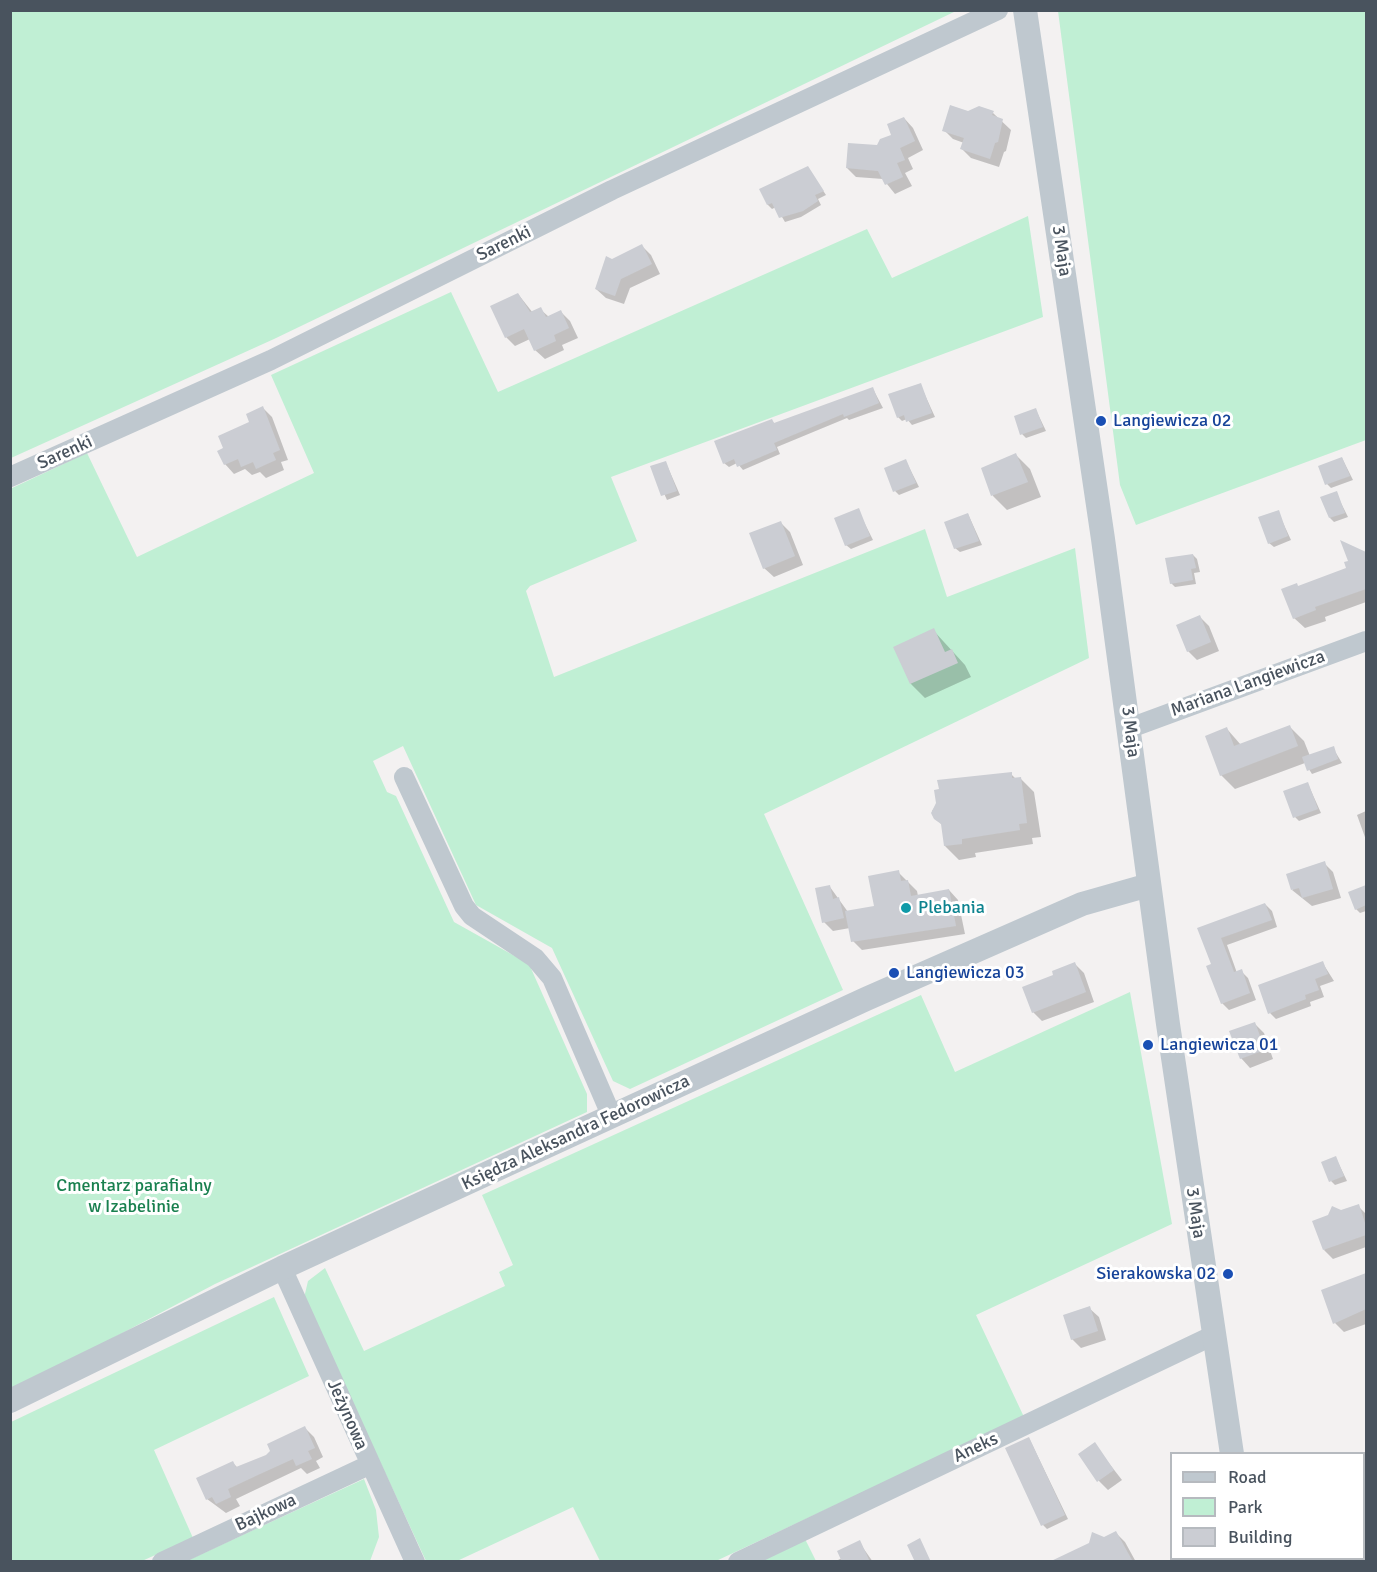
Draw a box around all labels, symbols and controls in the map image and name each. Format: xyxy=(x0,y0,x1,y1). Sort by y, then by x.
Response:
street label: Sarenki xyxy=(473,222,535,266)
street label: 3 Maja xyxy=(1047,224,1075,278)
place label: Langiewicza 02 xyxy=(1113,410,1231,432)
marker: Langiewicza 02 xyxy=(1094,414,1108,428)
street label: Sarenki xyxy=(34,431,96,475)
street label: Mariana Langiewicza xyxy=(1168,646,1328,722)
street label: 3 Maja xyxy=(1116,705,1144,759)
place label: Plebania xyxy=(918,897,985,919)
marker: Plebania xyxy=(899,901,913,915)
place label: Langiewicza 03 xyxy=(906,962,1024,984)
marker: Langiewicza 03 xyxy=(887,966,901,980)
place label: Langiewicza 01 xyxy=(1160,1034,1278,1056)
marker: Langiewicza 01 xyxy=(1141,1038,1155,1052)
street label: Księdza Aleksandra Fedorowicza xyxy=(459,1071,693,1195)
park label: Cmentarz parafialny w Izabelinie xyxy=(56,1175,212,1218)
street label: 3 Maja xyxy=(1181,1186,1209,1240)
place label: Sierakowska 02 xyxy=(1096,1263,1216,1285)
marker: Sierakowska 02 xyxy=(1221,1267,1235,1281)
street label: Jeżynowa xyxy=(322,1377,372,1453)
street label: Aneks xyxy=(950,1428,1002,1468)
legend xyxy=(1170,1452,1365,1560)
text: Road xyxy=(1228,1466,1267,1488)
street label: Bajkowa xyxy=(232,1490,300,1536)
text: Park xyxy=(1228,1496,1263,1518)
text: Building xyxy=(1228,1526,1292,1548)

